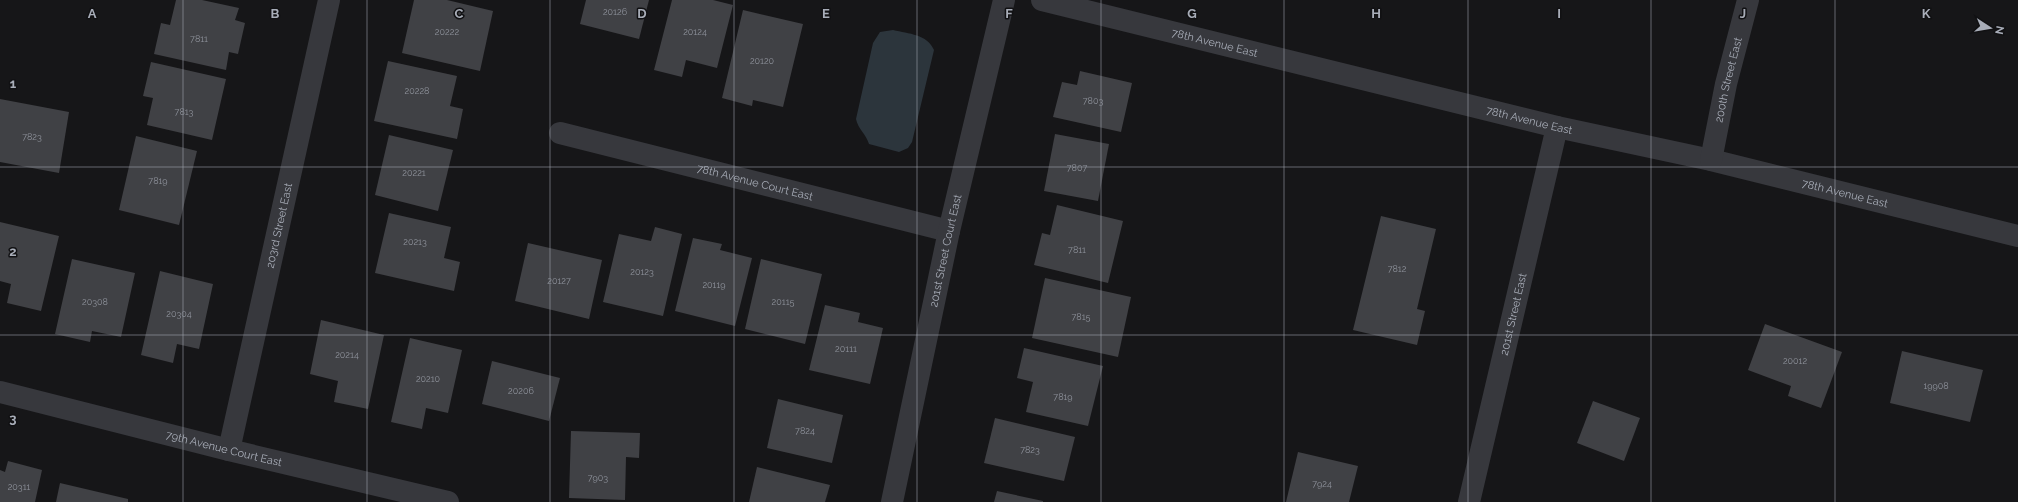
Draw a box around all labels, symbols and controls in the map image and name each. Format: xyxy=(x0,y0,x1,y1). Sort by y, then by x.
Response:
text: A xyxy=(88,6,97,21)
text: B xyxy=(271,6,280,21)
text: C xyxy=(455,6,464,21)
text: D xyxy=(637,6,647,21)
text: E xyxy=(822,6,830,21)
text: F xyxy=(1005,6,1013,21)
text: G xyxy=(1187,6,1197,21)
text: H xyxy=(1371,6,1381,21)
text: I xyxy=(1557,6,1561,21)
text: J xyxy=(1740,6,1746,21)
text: K xyxy=(1922,6,1931,21)
house number: 20126 xyxy=(603,7,628,17)
north arrow xyxy=(1970,8,2010,48)
text: N xyxy=(1992,25,2007,35)
street label: 78th Avenue East xyxy=(1170,26,1259,60)
house number: 20222 xyxy=(435,27,459,37)
house number: 20124 xyxy=(683,27,707,37)
house number: 7811 xyxy=(190,34,208,44)
street label: 200th Street East xyxy=(1713,36,1745,124)
house number: 20120 xyxy=(750,56,775,66)
text: 1 xyxy=(10,76,17,91)
house number: 20228 xyxy=(405,86,429,96)
house number: 7803 xyxy=(1083,96,1103,106)
street label: 78th Avenue East xyxy=(1485,104,1574,137)
house number: 7813 xyxy=(175,107,194,117)
house number: 7823 xyxy=(22,132,42,142)
street label: 78th Avenue Court East xyxy=(695,162,814,204)
house number: 7807 xyxy=(1067,163,1087,173)
house number: 20221 xyxy=(402,168,426,178)
house number: 7819 xyxy=(148,176,168,186)
street label: 78th Avenue East xyxy=(1801,177,1890,211)
street label: 203rd Street East xyxy=(264,182,295,269)
street label: 201st Street Court East xyxy=(927,193,965,308)
house number: 20213 xyxy=(403,237,427,247)
text: 2 xyxy=(9,244,17,259)
house number: 7811 xyxy=(1068,245,1086,255)
house number: 7812 xyxy=(1388,264,1407,274)
house number: 20123 xyxy=(630,267,654,277)
street label: 201st Street East xyxy=(1498,272,1530,357)
house number: 20127 xyxy=(547,276,571,286)
house number: 20119 xyxy=(702,280,726,290)
house number: 20308 xyxy=(82,297,108,307)
house number: 20115 xyxy=(772,297,794,307)
house number: 20304 xyxy=(166,309,192,319)
house number: 7815 xyxy=(1072,312,1091,322)
house number: 20111 xyxy=(835,344,857,354)
house number: 20214 xyxy=(335,350,359,360)
house number: 20012 xyxy=(1783,356,1807,366)
house number: 20210 xyxy=(416,374,441,384)
house number: 19908 xyxy=(1923,381,1949,391)
house number: 20206 xyxy=(508,386,534,396)
house number: 7819 xyxy=(1053,392,1073,402)
text: 3 xyxy=(9,411,17,426)
house number: 7824 xyxy=(795,426,815,436)
street label: 79th Avenue Court East xyxy=(165,428,284,469)
house number: 7823 xyxy=(1020,445,1040,455)
house number: 7903 xyxy=(588,473,608,483)
house number: 7924 xyxy=(1312,479,1332,489)
house number: 20311 xyxy=(8,482,30,492)

